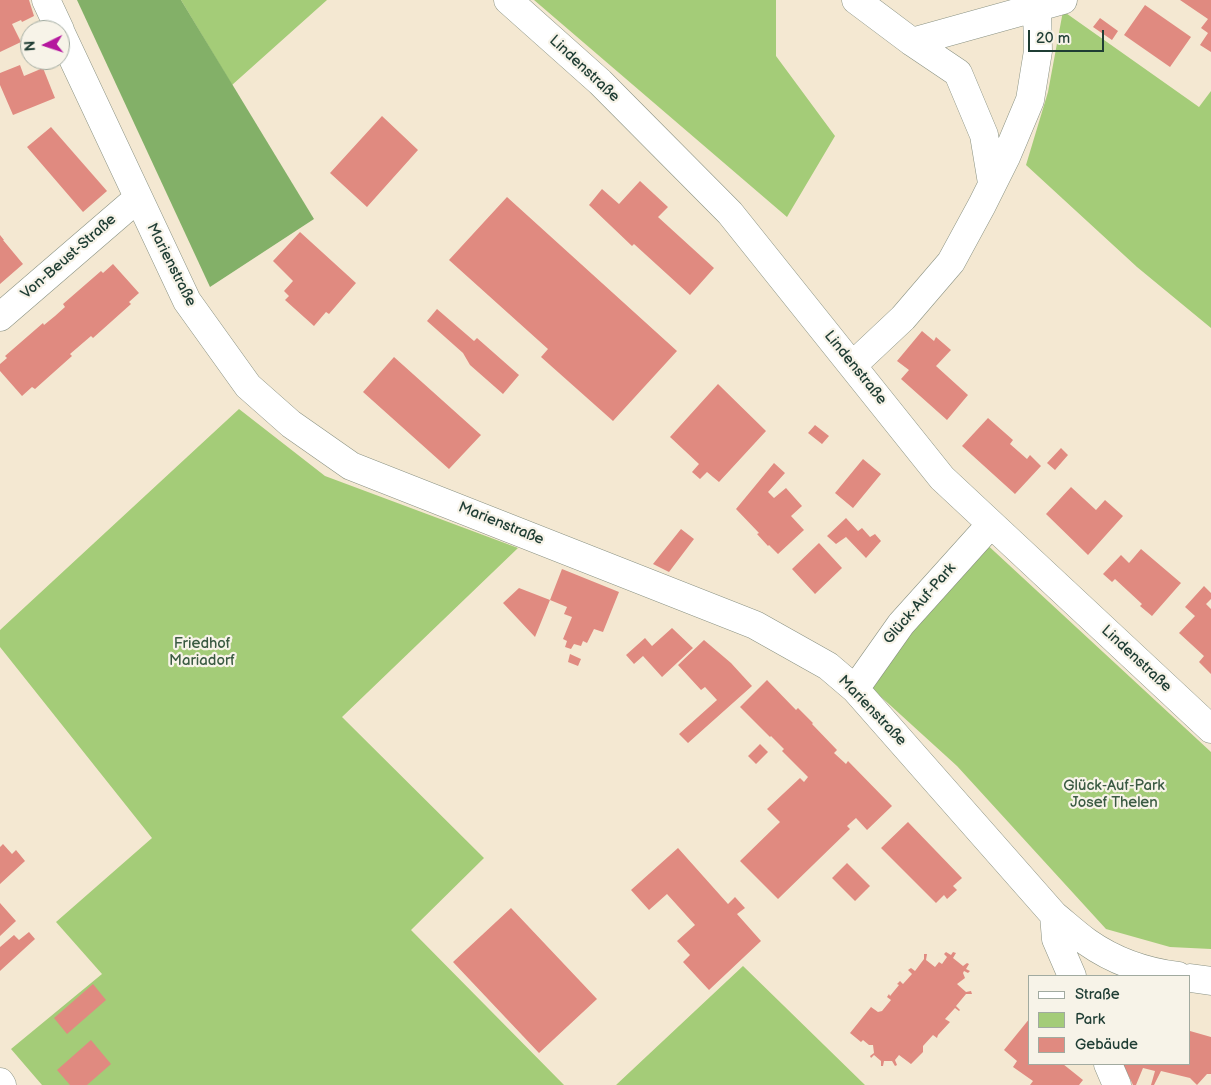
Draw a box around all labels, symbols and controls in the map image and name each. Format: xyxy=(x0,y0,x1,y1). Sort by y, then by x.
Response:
north arrow xyxy=(20,20,70,70)
scale bar xyxy=(1031,20,1107,52)
text: 20 m xyxy=(1036,29,1070,48)
street label: Lindenstraße xyxy=(545,32,623,106)
text: N xyxy=(22,40,39,52)
street label: Von-Beust-Straße xyxy=(18,211,120,303)
street label: Marienstraße xyxy=(142,221,200,309)
street label: Lindenstraße xyxy=(820,328,890,408)
street label: Marienstraße xyxy=(456,499,546,549)
street label: Glück-Auf-Park xyxy=(880,560,960,648)
street label: Lindenstraße xyxy=(1097,622,1175,696)
park label: Friedhof Mariadorf xyxy=(169,635,235,670)
street label: Marienstraße xyxy=(834,672,910,750)
park label: Glück-Auf-Park Josef Thelen xyxy=(1063,777,1165,812)
legend xyxy=(1028,975,1191,1065)
text: Straße xyxy=(1075,985,1120,1004)
text: Park xyxy=(1075,1010,1105,1029)
text: Gebäude xyxy=(1075,1035,1138,1054)

